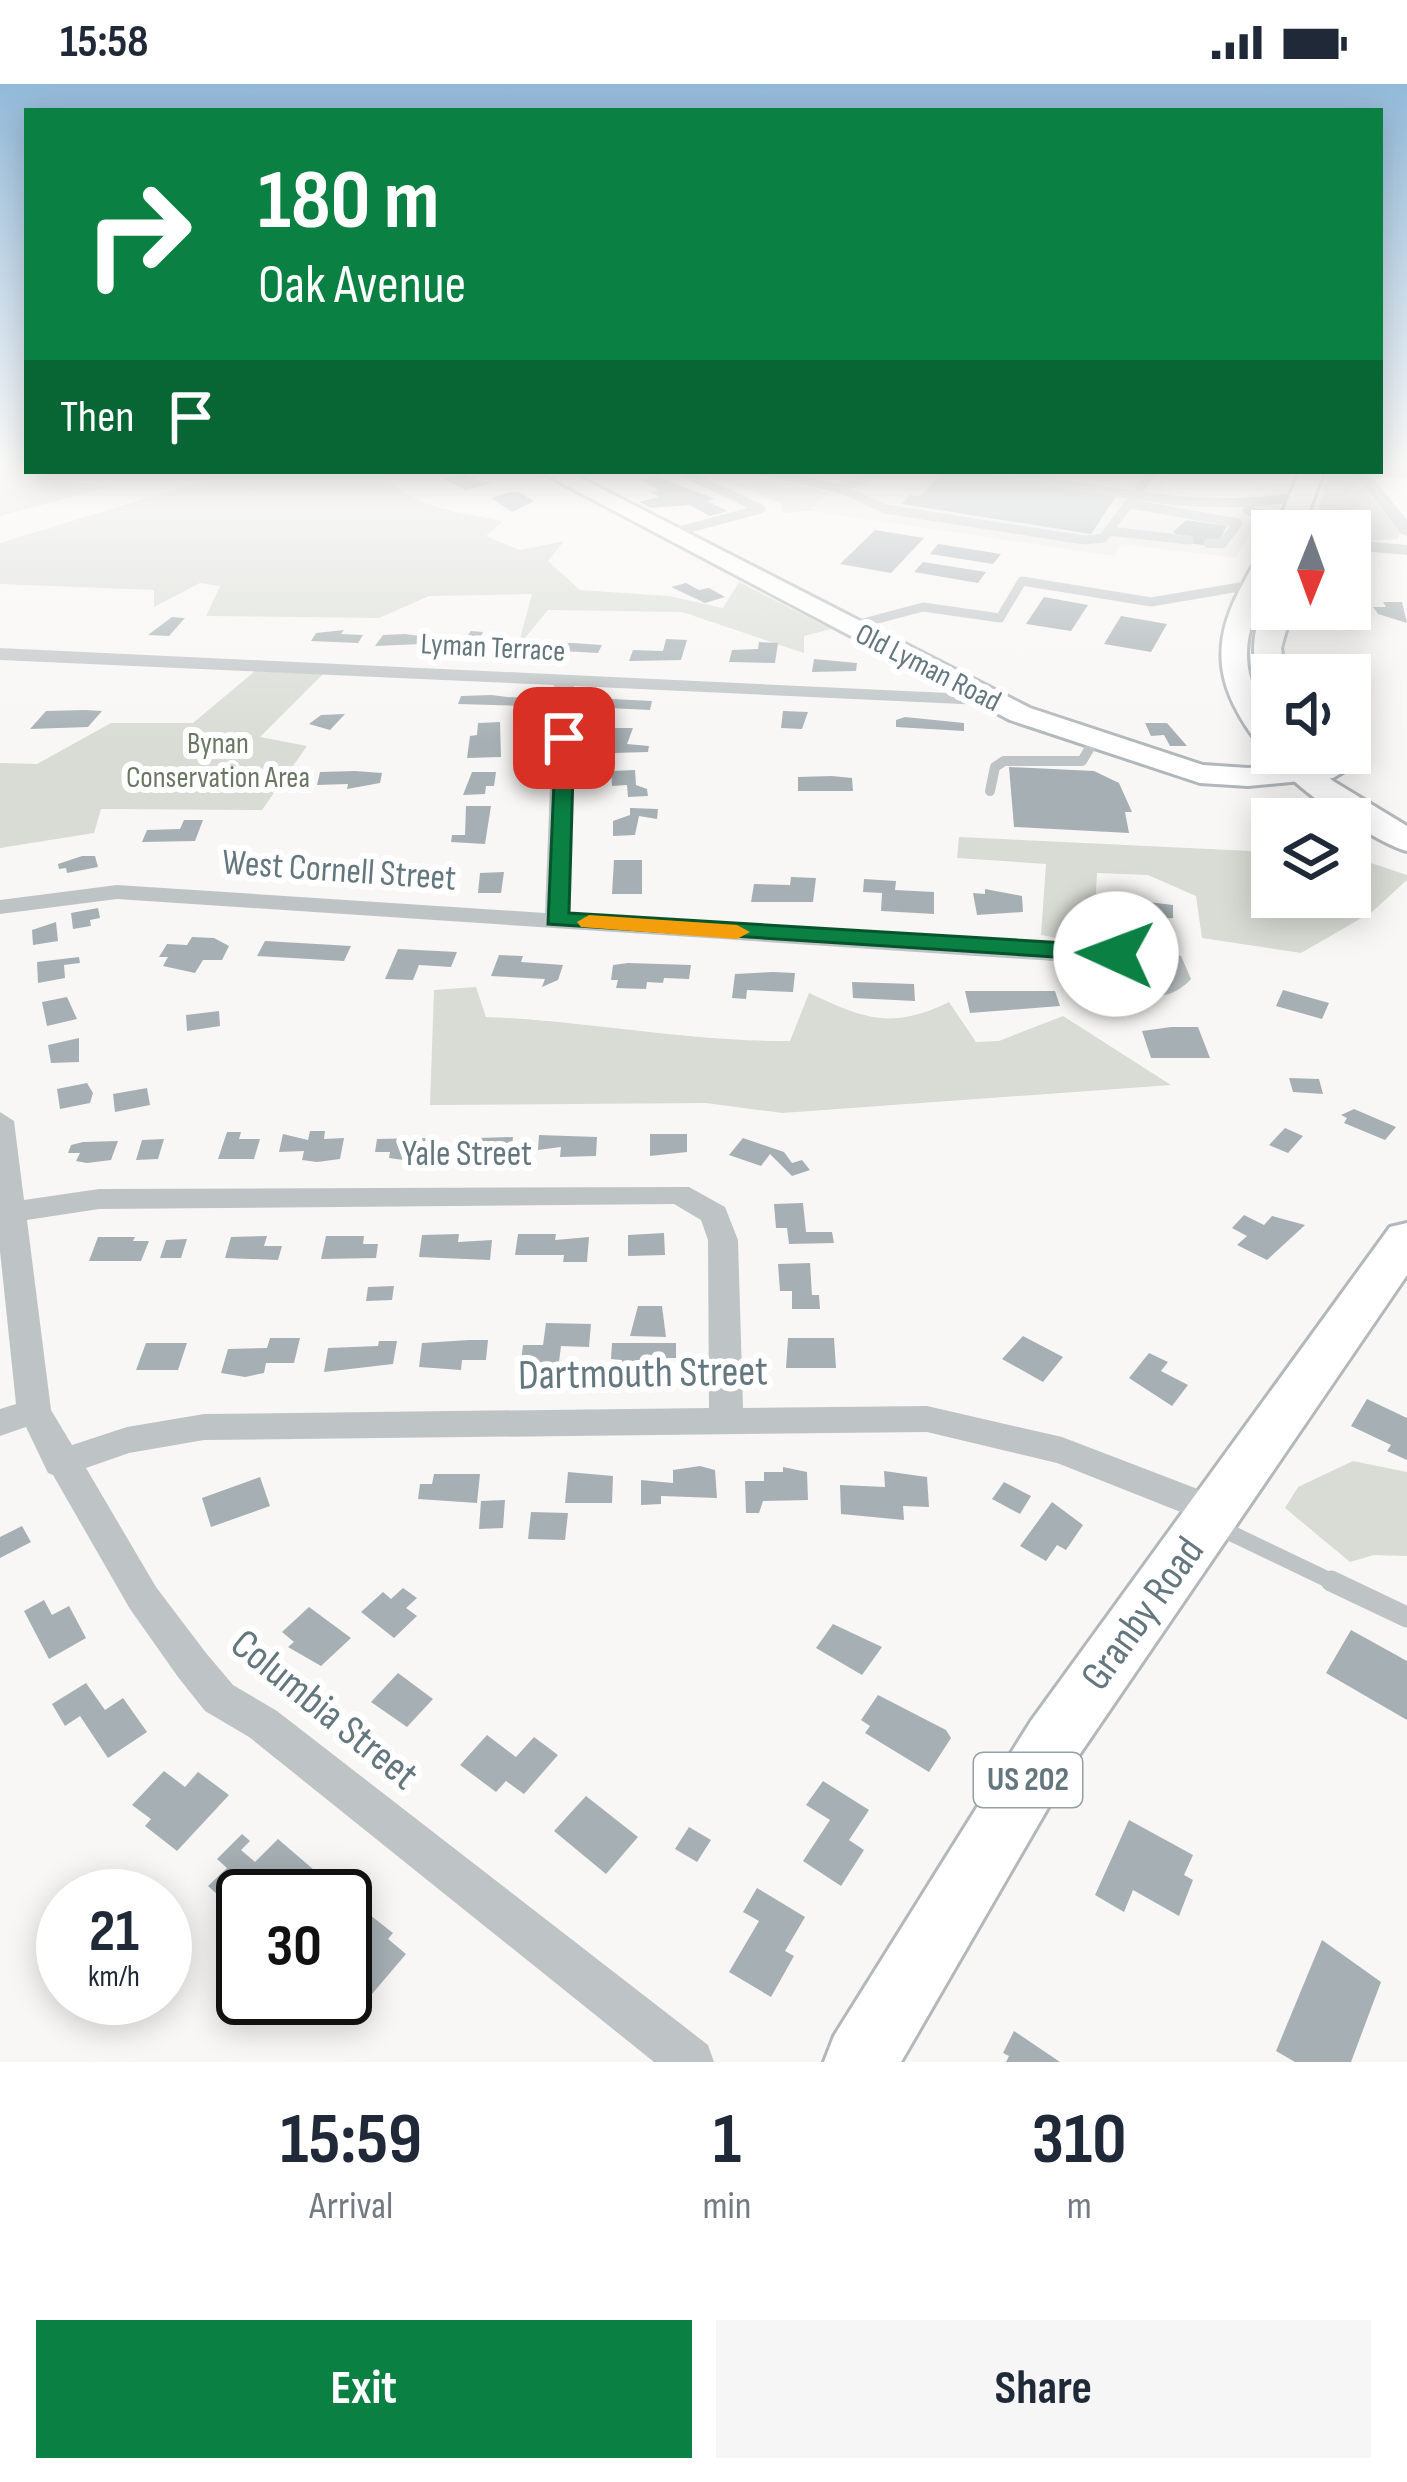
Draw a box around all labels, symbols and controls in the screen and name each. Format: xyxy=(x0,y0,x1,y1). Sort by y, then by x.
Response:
text: 15:58 xyxy=(60,15,149,70)
text: 180 m xyxy=(258,151,439,252)
icon: right xyxy=(60,156,216,312)
text: Oak Avenue xyxy=(258,253,466,318)
icon: arrive xyxy=(158,384,224,450)
text: Then xyxy=(60,390,134,445)
north arrow xyxy=(1251,510,1371,630)
map controls xyxy=(1251,510,1371,918)
street label: Old Lyman Road xyxy=(849,616,1007,720)
street label: Lyman Terrace xyxy=(420,626,566,670)
button: sound xyxy=(1251,654,1371,774)
pin xyxy=(513,687,615,789)
icon: arrive xyxy=(531,705,597,771)
park label: Bynan Conservation Area xyxy=(126,726,310,796)
button: layers xyxy=(1251,798,1371,918)
street label: West Cornell Street xyxy=(221,841,457,901)
position arrow xyxy=(1053,891,1179,1017)
street label: Yale Street xyxy=(402,1133,532,1176)
street label: Dartmouth Street xyxy=(518,1346,768,1402)
street label: Granby Road xyxy=(1070,1528,1216,1700)
street label: Columbia Street xyxy=(220,1619,428,1801)
road number: US 202 xyxy=(974,1753,1082,1807)
speed limit sign: 30 xyxy=(216,1869,372,2025)
text: 21 xyxy=(89,1896,139,1968)
text: km/h xyxy=(88,1959,140,1995)
text: 15:59 xyxy=(280,2097,422,2184)
text: 1 xyxy=(713,2097,741,2184)
text: 310 xyxy=(1032,2097,1127,2184)
text: Arrival xyxy=(309,2183,393,2230)
text: min xyxy=(703,2183,751,2230)
text: m xyxy=(1067,2183,1092,2230)
button: Exit xyxy=(36,2320,692,2458)
button: Share xyxy=(716,2320,1371,2458)

